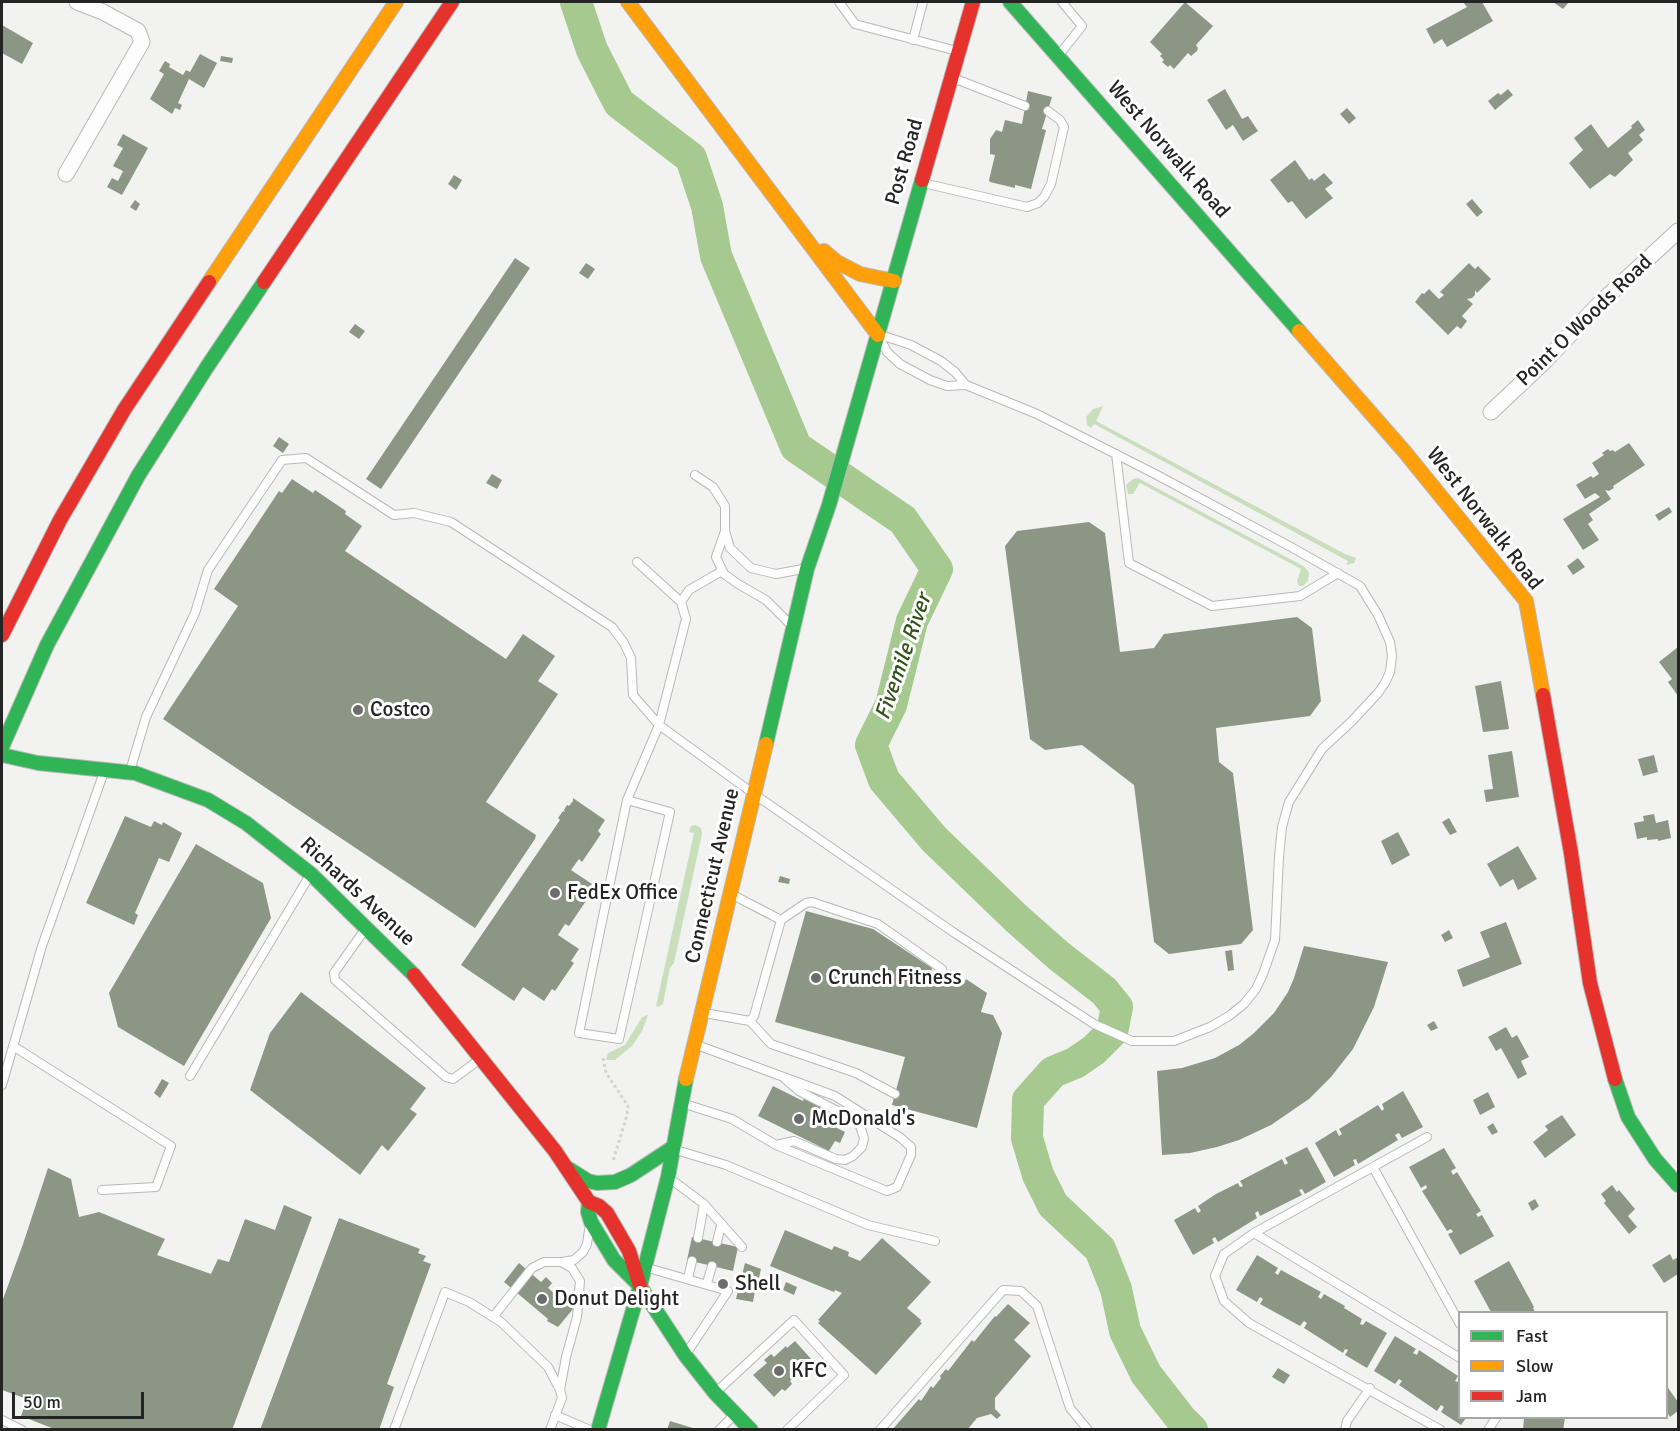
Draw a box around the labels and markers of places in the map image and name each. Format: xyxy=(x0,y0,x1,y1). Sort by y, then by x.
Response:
place label: Costco xyxy=(370,697,430,723)
marker: Costco xyxy=(351,703,365,717)
place label: FedEx Office xyxy=(567,880,678,906)
marker: FedEx Office xyxy=(548,886,562,900)
place label: Crunch Fitness xyxy=(828,965,962,991)
marker: Crunch Fitness xyxy=(809,971,823,985)
place label: McDonald's xyxy=(811,1106,915,1132)
marker: McDonald's xyxy=(792,1112,806,1126)
place label: Shell xyxy=(735,1271,781,1297)
marker: Shell xyxy=(716,1277,730,1291)
place label: Donut Delight xyxy=(554,1286,679,1312)
marker: Donut Delight xyxy=(535,1292,549,1306)
place label: KFC xyxy=(791,1358,827,1384)
marker: KFC xyxy=(772,1364,786,1378)

